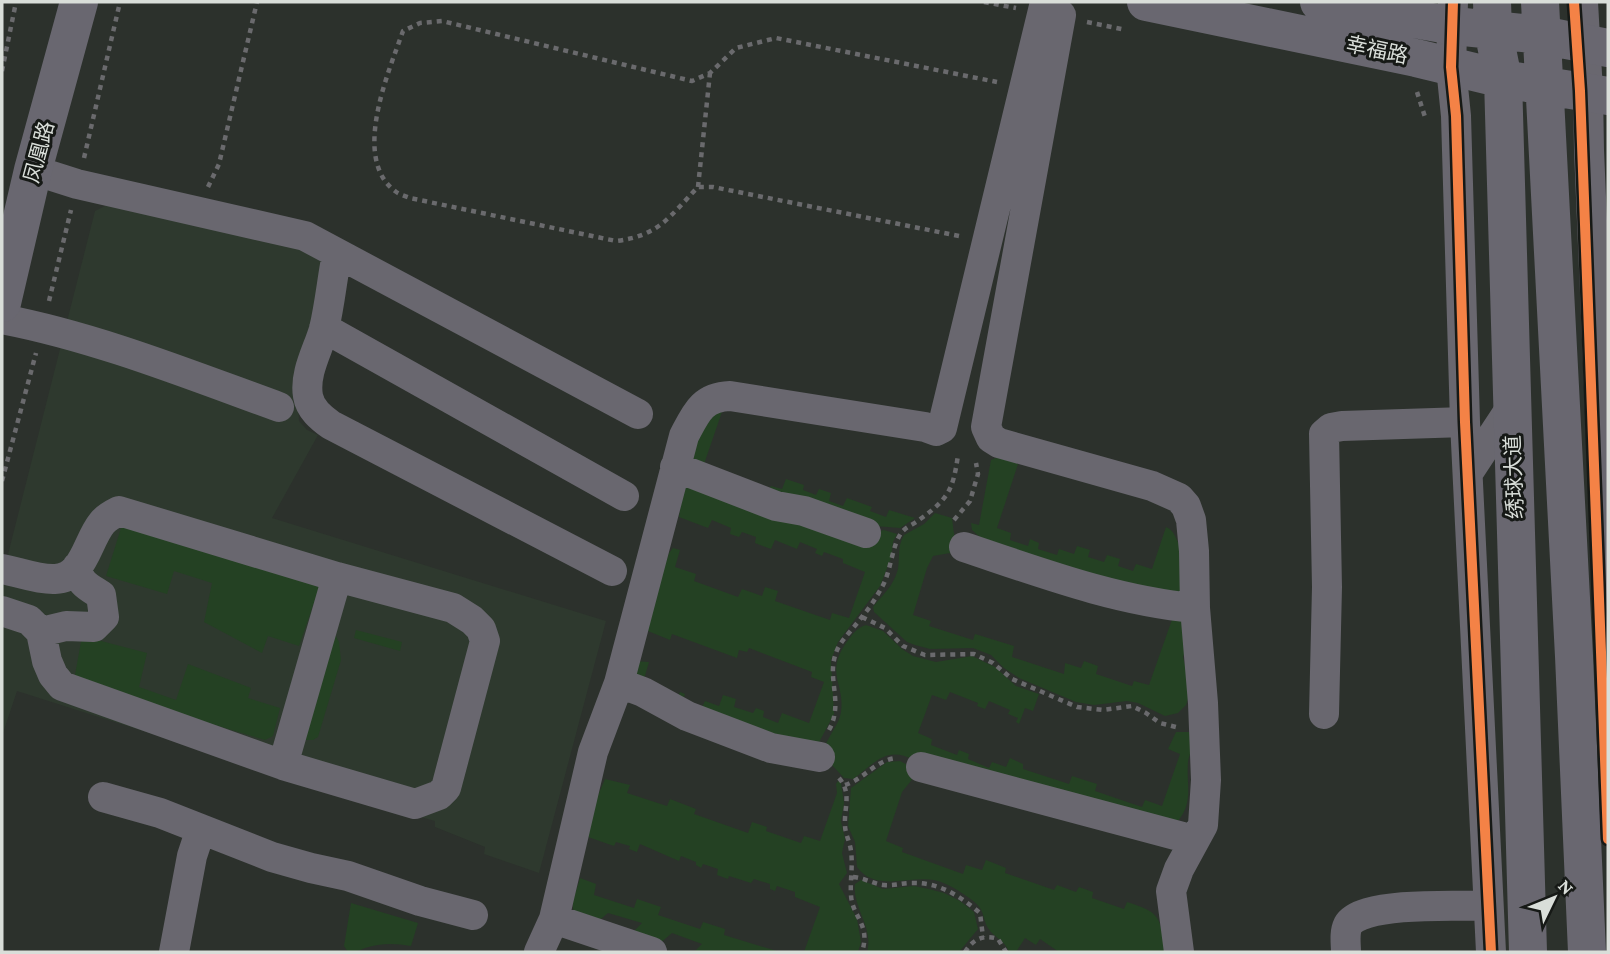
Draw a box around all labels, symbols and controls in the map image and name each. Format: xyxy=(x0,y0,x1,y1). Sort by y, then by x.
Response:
street label: 幸福路 xyxy=(1344,32,1410,68)
street label: 凤凰路 xyxy=(19,118,59,186)
street label: 绣球大道 xyxy=(1501,435,1527,519)
north arrow xyxy=(1519,863,1589,933)
text: N xyxy=(1554,875,1578,899)

